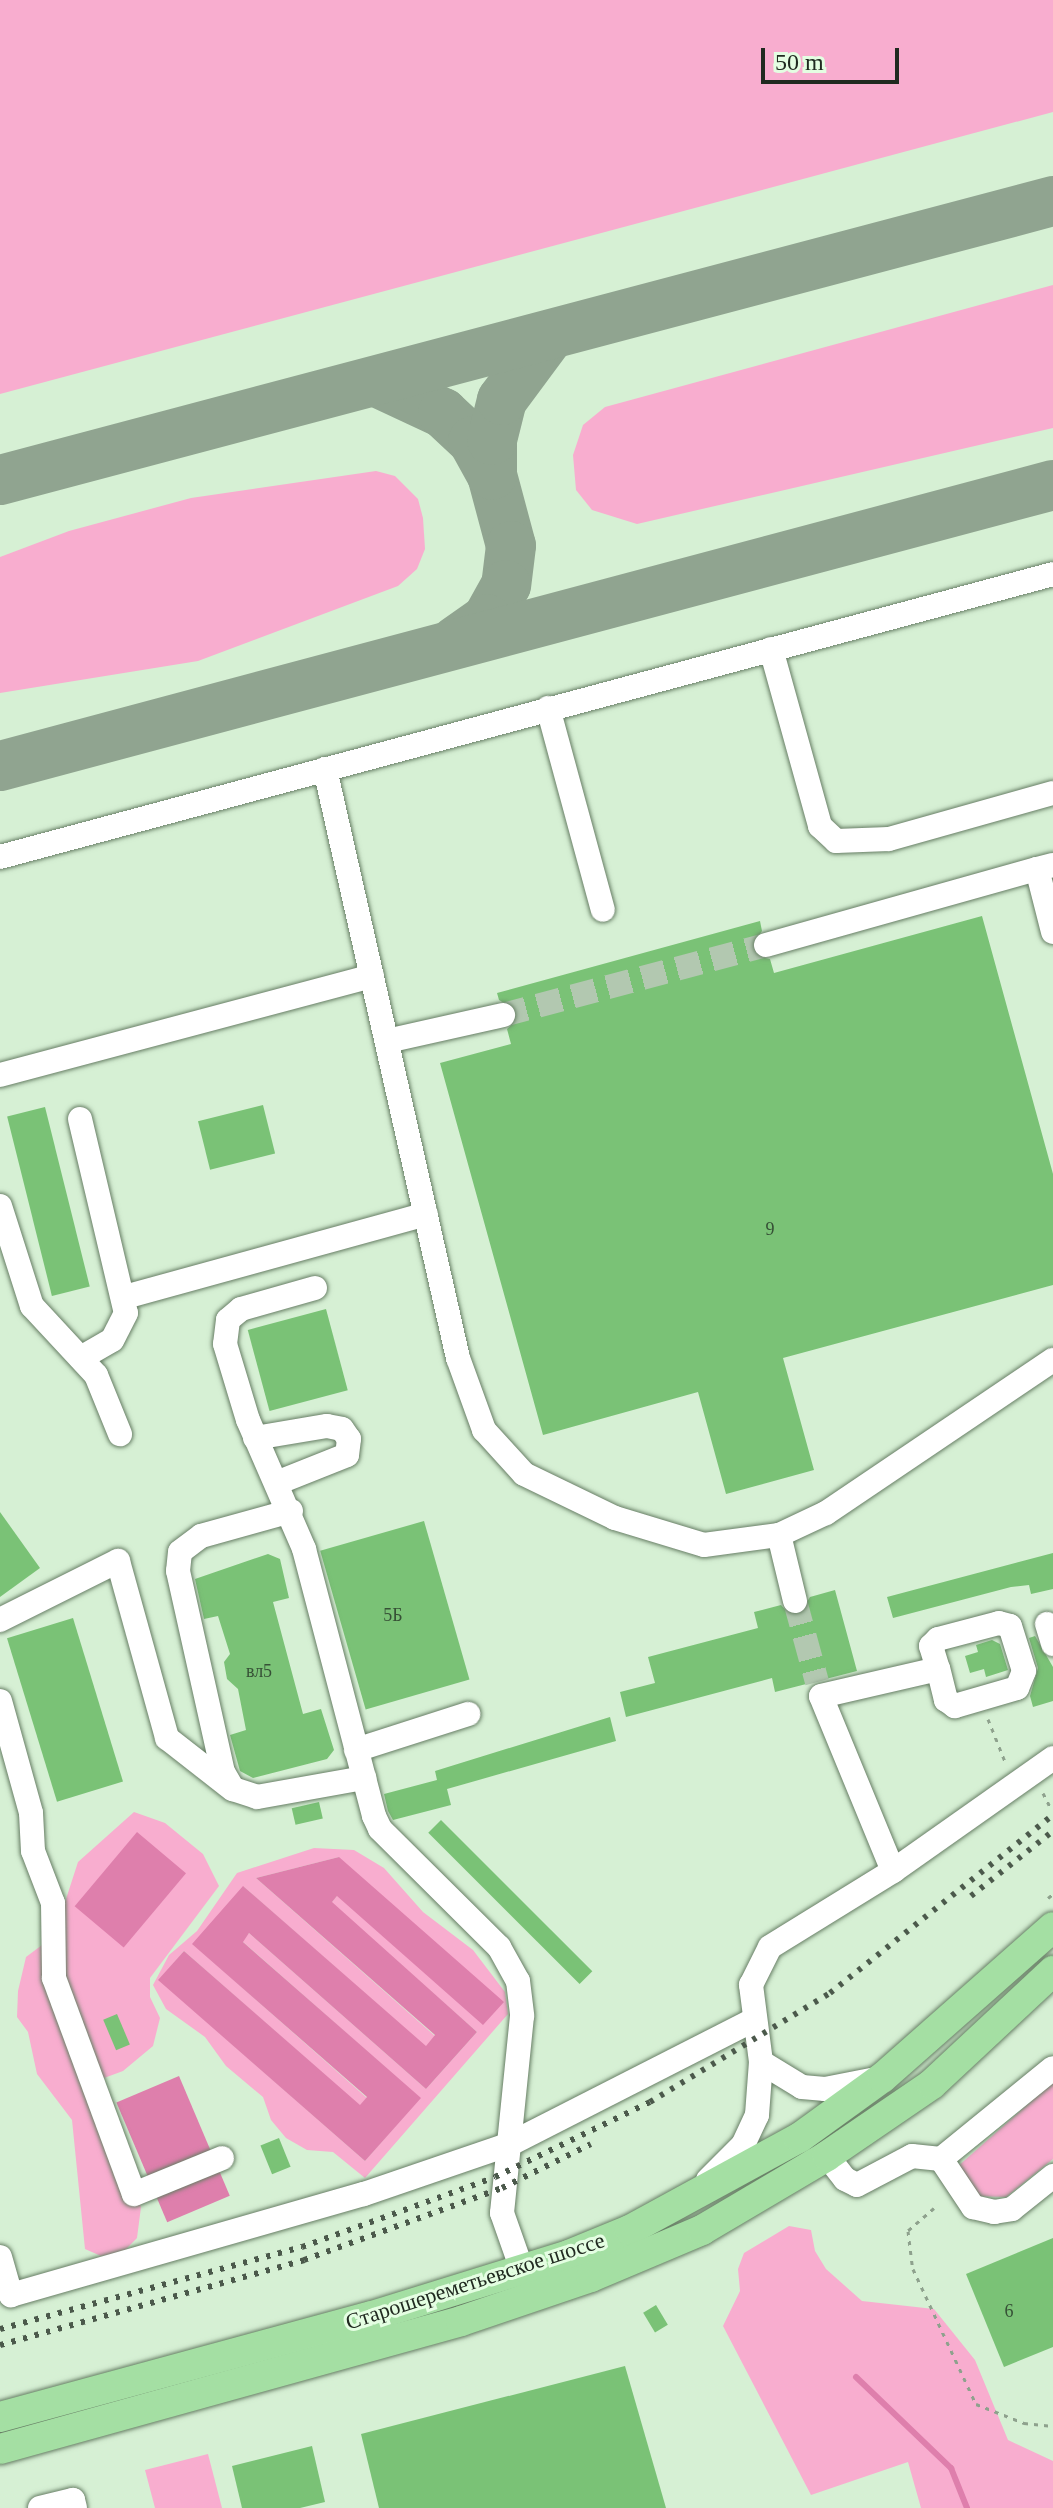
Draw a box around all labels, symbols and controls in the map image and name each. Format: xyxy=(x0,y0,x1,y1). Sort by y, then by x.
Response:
scale bar xyxy=(765,32,903,82)
text: 50 m xyxy=(775,49,824,75)
house number: 9 xyxy=(766,1218,774,1240)
house number: 5Б xyxy=(383,1604,403,1626)
house number: вл5 xyxy=(246,1660,272,1682)
street label: Старошереметьевское шоссе xyxy=(342,2227,608,2335)
house number: 6 xyxy=(1004,2300,1014,2322)

